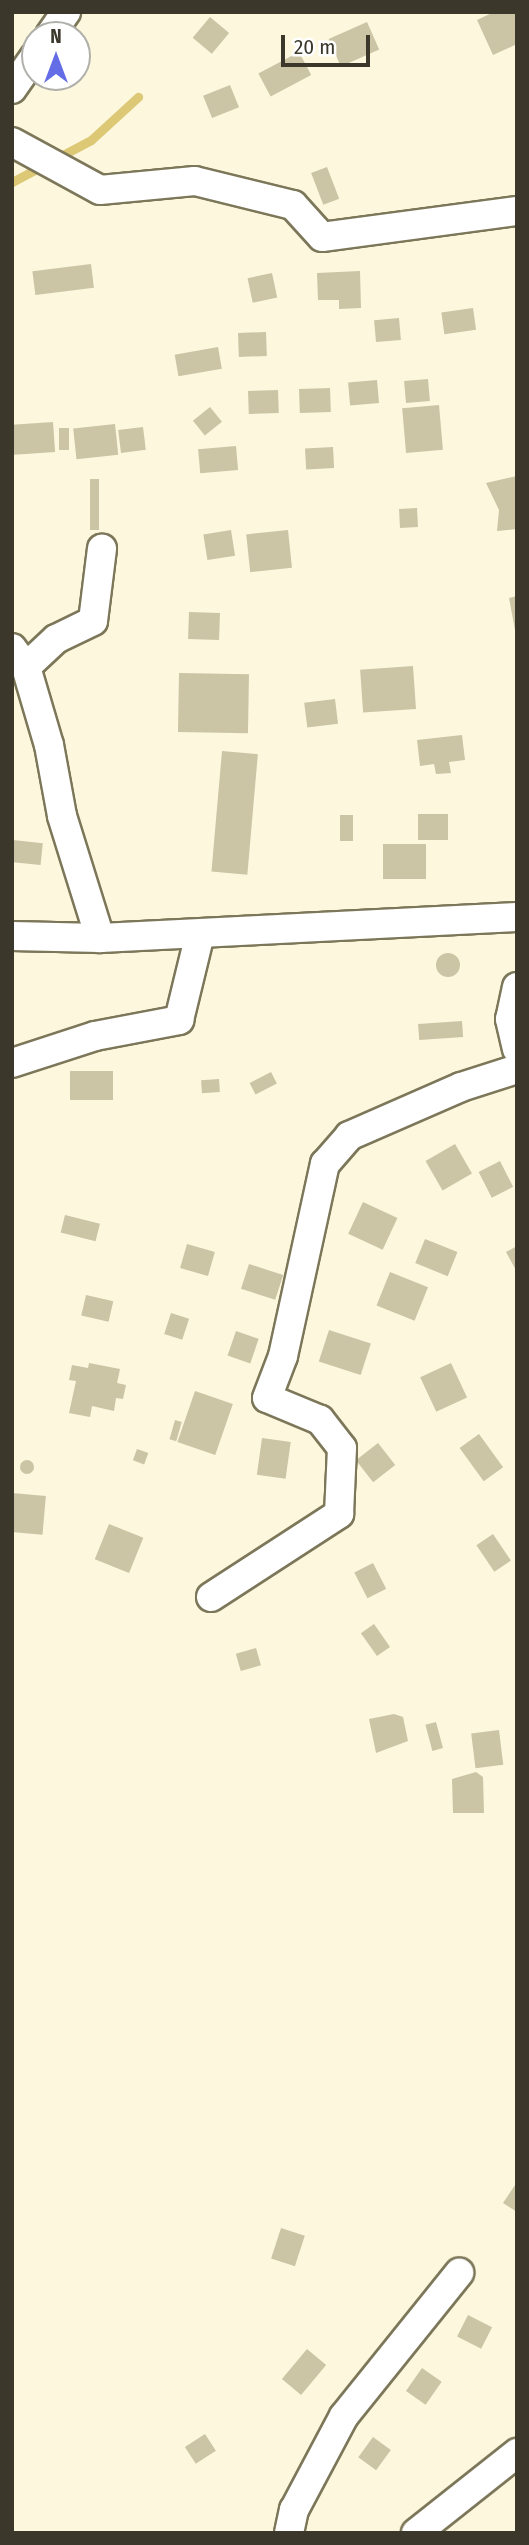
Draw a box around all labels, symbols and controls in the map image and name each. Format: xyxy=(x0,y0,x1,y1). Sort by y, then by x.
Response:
north arrow xyxy=(21,21,91,91)
scale bar xyxy=(284,21,373,65)
text: N xyxy=(50,25,62,48)
text: 20 m xyxy=(294,34,335,60)

